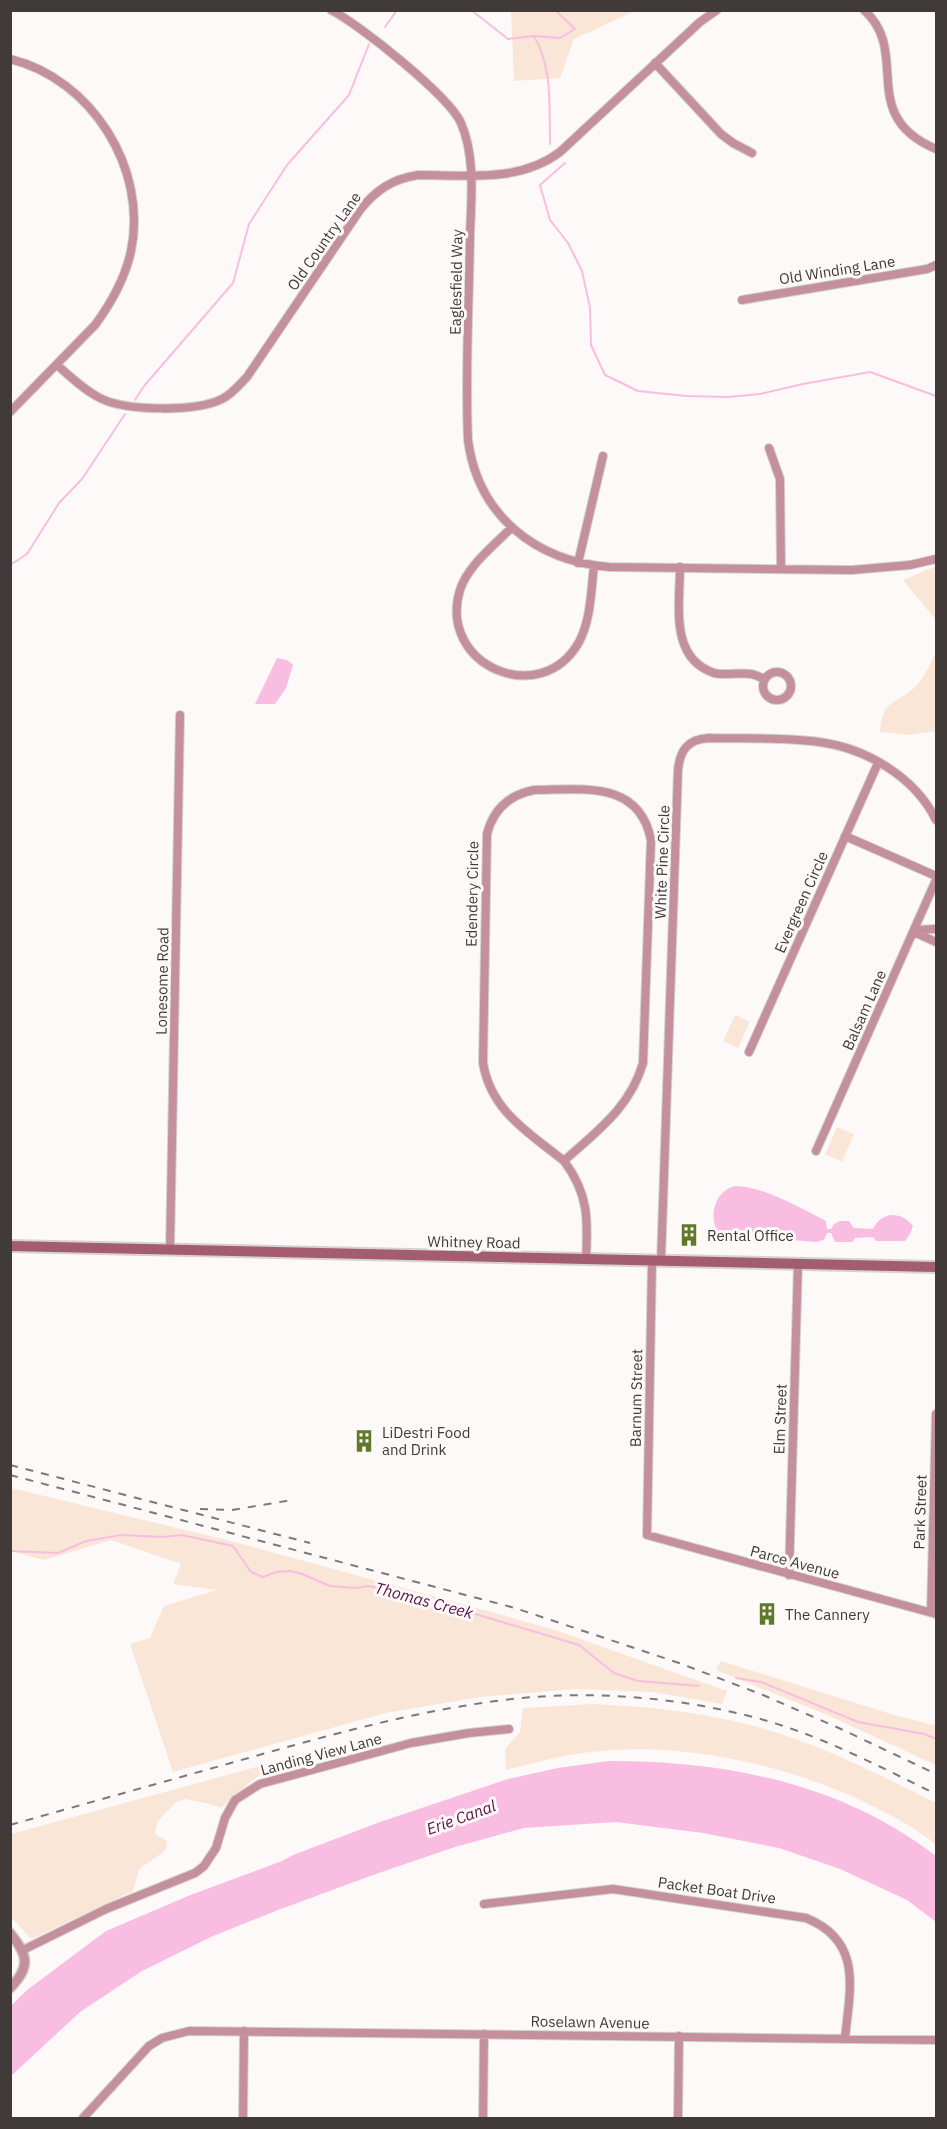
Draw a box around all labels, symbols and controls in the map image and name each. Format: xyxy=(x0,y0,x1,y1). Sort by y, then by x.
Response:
street label: Old Country Lane xyxy=(283,188,365,294)
street label: Eaglesfield Way xyxy=(446,228,466,335)
street label: Old Winding Lane xyxy=(778,251,896,289)
street label: White Pine Circle xyxy=(651,805,673,919)
street label: Edendery Circle xyxy=(462,841,482,947)
street label: Evergreen Circle xyxy=(770,848,832,956)
street label: Lonesome Road xyxy=(152,927,172,1035)
street label: Balsam Lane xyxy=(838,967,890,1053)
building icon: Rental Office xyxy=(676,1222,702,1248)
place label: Rental Office xyxy=(707,1226,794,1245)
street label: Whitney Road xyxy=(427,1232,521,1252)
street label: Barnum Street xyxy=(626,1349,646,1447)
street label: Elm Street xyxy=(769,1383,791,1455)
place label: LiDestri Food and Drink xyxy=(382,1423,470,1459)
building icon: LiDestri Food and Drink xyxy=(351,1428,377,1454)
street label: Park Street xyxy=(909,1474,931,1550)
street label: Parce Avenue xyxy=(748,1541,842,1583)
water label: Thomas Creek xyxy=(373,1577,476,1623)
building icon: The Cannery xyxy=(754,1601,780,1627)
place label: The Cannery xyxy=(785,1605,870,1624)
street label: Landing View Lane xyxy=(258,1729,384,1779)
water label: Erie Canal xyxy=(424,1795,499,1839)
street label: Packet Boat Drive xyxy=(657,1872,777,1908)
street label: Roselawn Avenue xyxy=(530,2011,650,2033)

